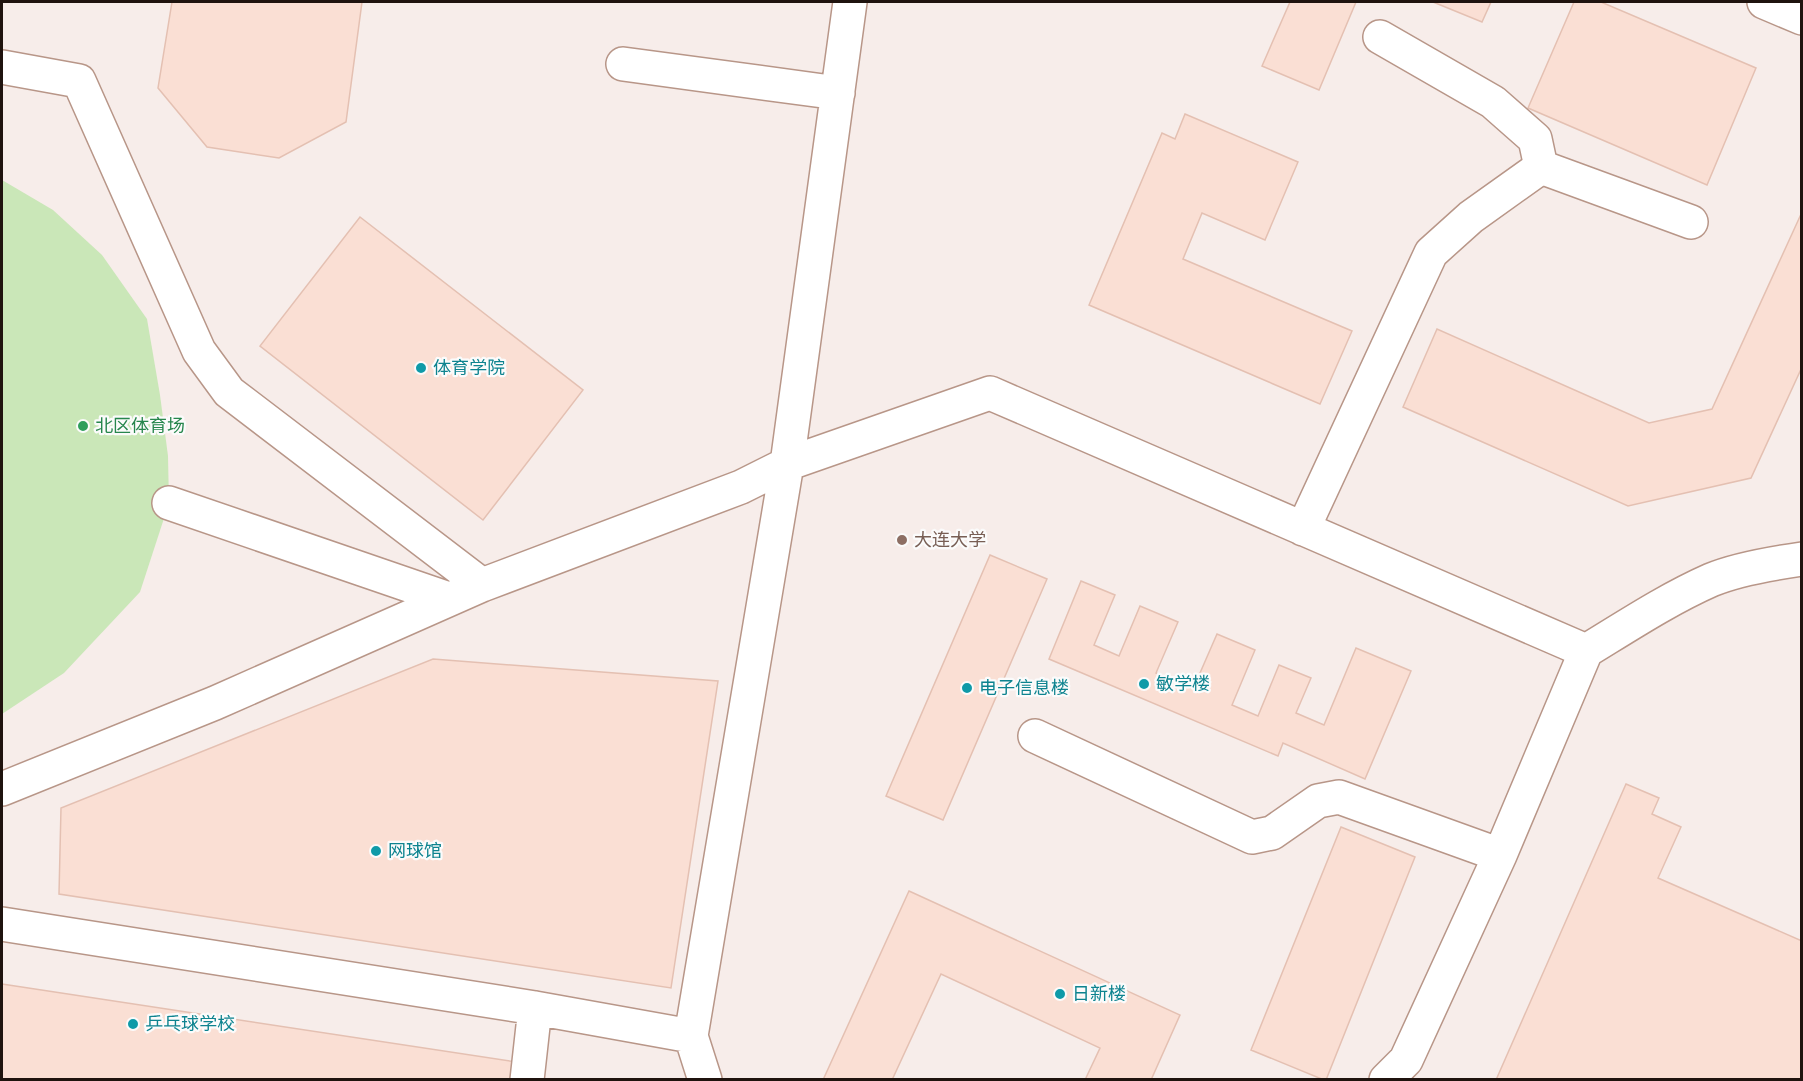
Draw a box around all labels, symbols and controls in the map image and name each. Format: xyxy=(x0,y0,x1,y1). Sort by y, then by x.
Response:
place label: 体育学院 xyxy=(433,357,505,379)
marker: 体育学院 xyxy=(414,361,428,375)
place label: 北区体育场 xyxy=(95,415,185,437)
marker: 北区体育场 xyxy=(76,419,90,433)
place label: 大连大学 xyxy=(914,529,986,551)
marker: 大连大学 xyxy=(895,533,909,547)
place label: 敏学楼 xyxy=(1156,673,1210,695)
place label: 电子信息楼 xyxy=(979,677,1069,699)
marker: 敏学楼 xyxy=(1137,677,1151,691)
marker: 电子信息楼 xyxy=(960,681,974,695)
place label: 网球馆 xyxy=(388,840,442,862)
marker: 网球馆 xyxy=(369,844,383,858)
place label: 日新楼 xyxy=(1072,983,1126,1005)
marker: 日新楼 xyxy=(1053,987,1067,1001)
place label: 乒乓球学校 xyxy=(145,1013,235,1035)
marker: 乒乓球学校 xyxy=(126,1017,140,1031)

